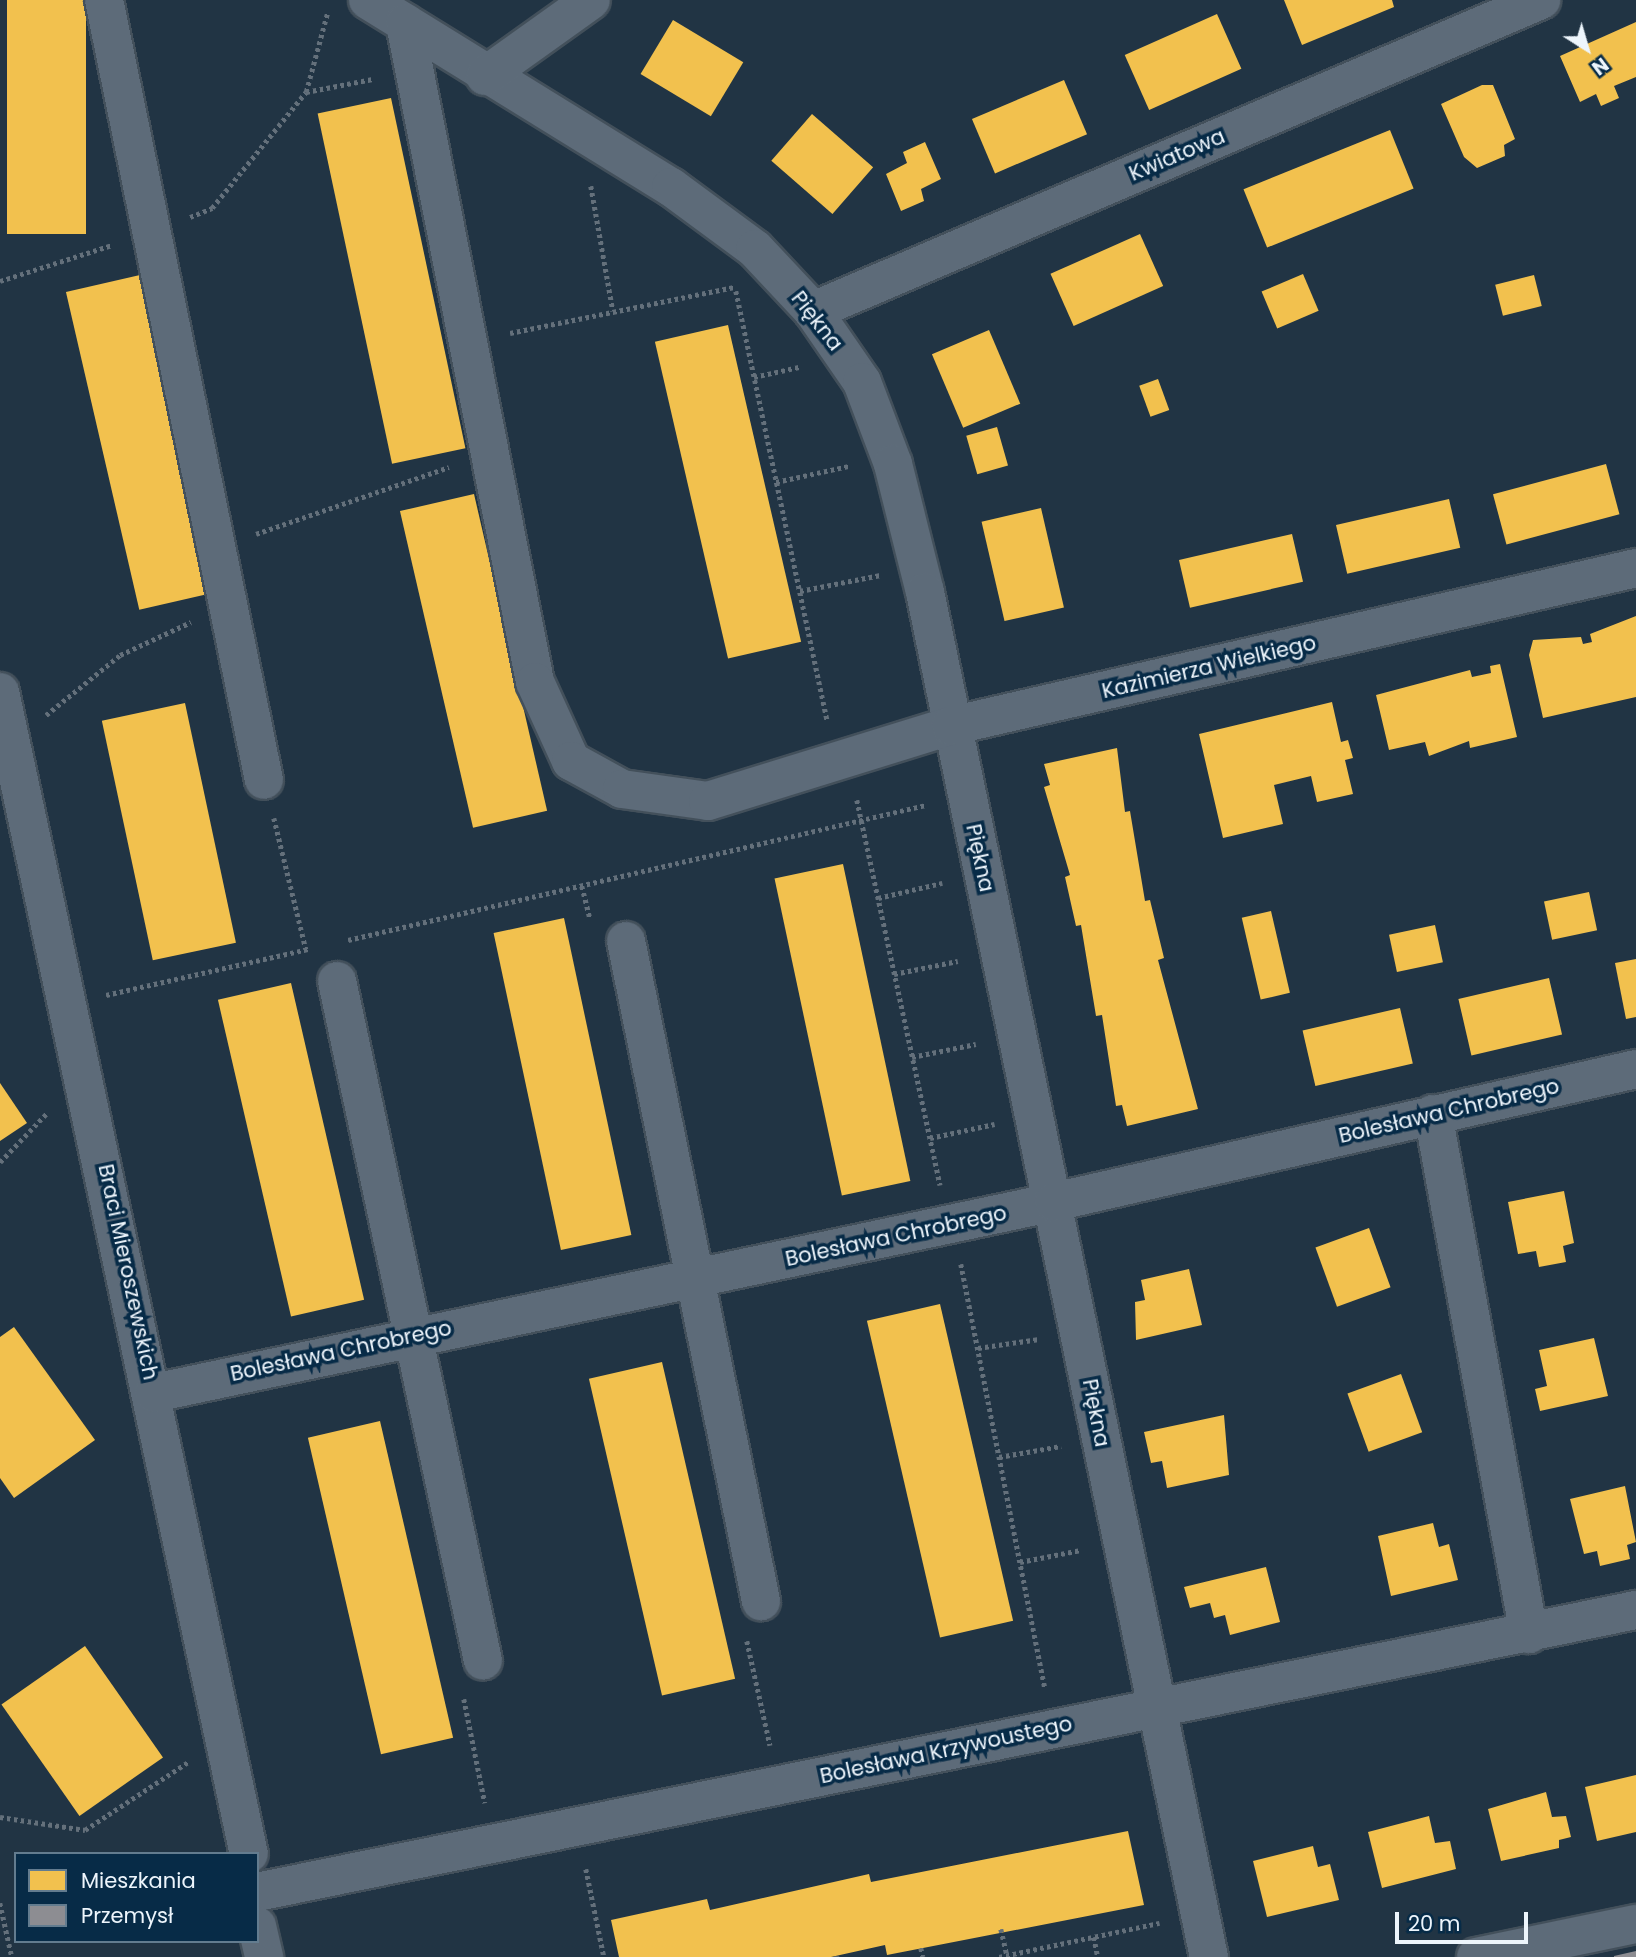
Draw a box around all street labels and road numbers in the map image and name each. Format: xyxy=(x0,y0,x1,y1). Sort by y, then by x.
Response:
street label: Kwiatowa xyxy=(1125,124,1229,186)
street label: Piękna xyxy=(786,286,848,356)
street label: Kazimierza Wielkiego xyxy=(1099,630,1319,704)
street label: Piękna xyxy=(961,822,999,894)
street label: Bolesława Chrobrego xyxy=(1336,1073,1562,1149)
street label: Braci Mieroszewskich xyxy=(93,1162,163,1382)
street label: Bolesława Chrobrego xyxy=(783,1200,1009,1272)
street label: Bolesława Chrobrego xyxy=(228,1315,454,1387)
street label: Piękna xyxy=(1077,1377,1115,1449)
street label: Bolesława Krzywoustego xyxy=(818,1711,1074,1789)

